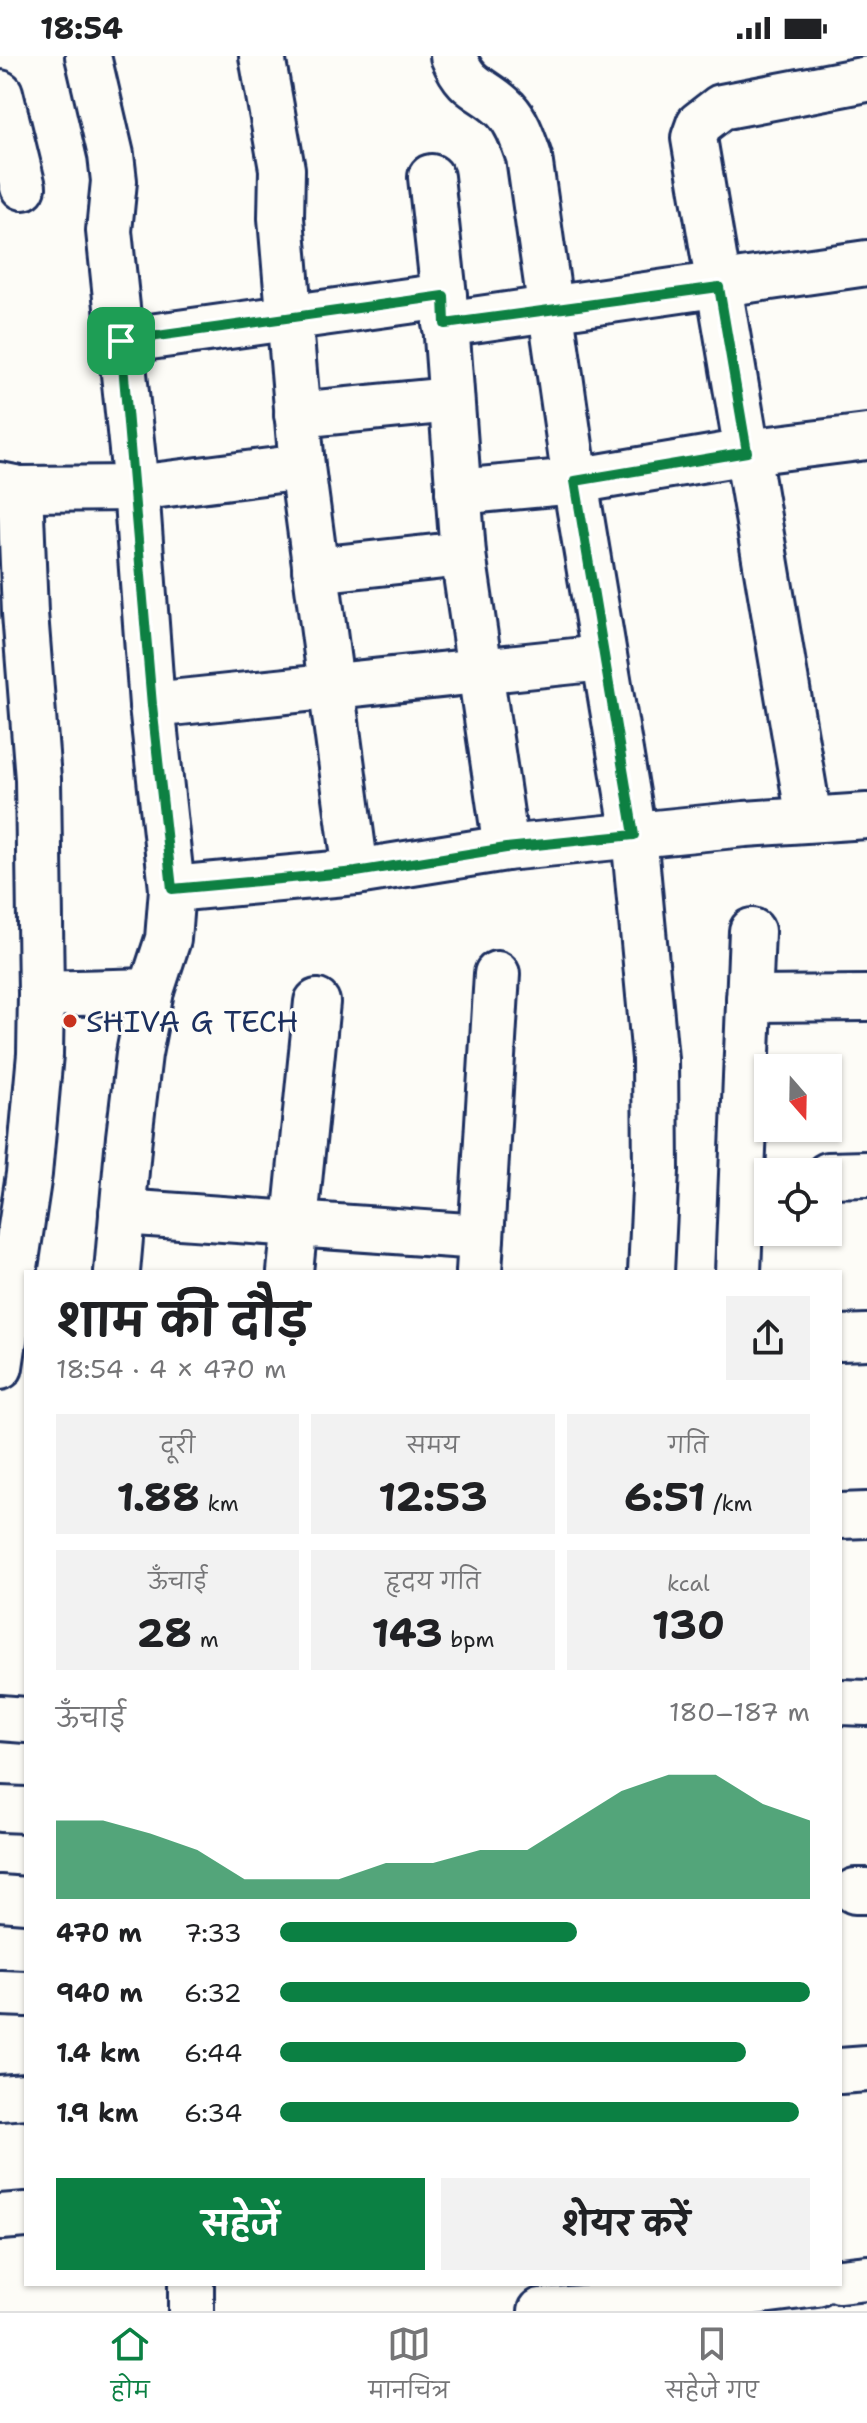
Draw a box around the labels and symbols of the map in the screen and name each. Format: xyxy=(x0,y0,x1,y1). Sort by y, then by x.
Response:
pin xyxy=(87,307,155,375)
place label: SHIVA G TECH xyxy=(86,1001,298,1042)
marker: SHIVA G TECH xyxy=(61,1012,79,1030)
north arrow xyxy=(754,1054,842,1142)

